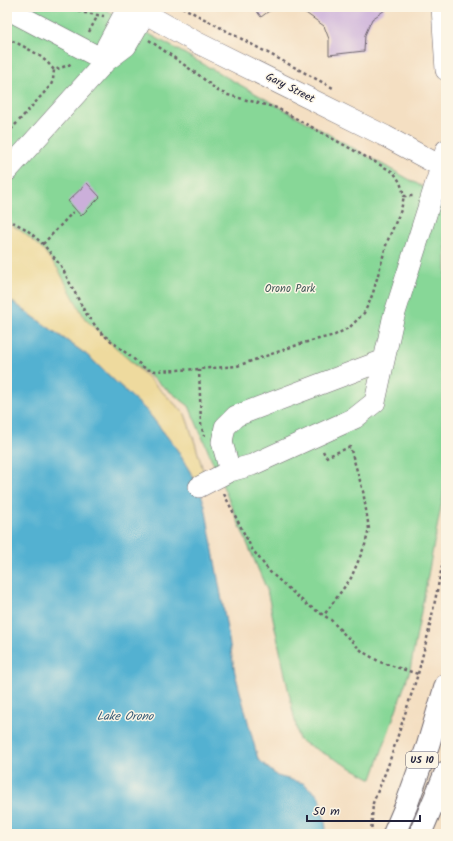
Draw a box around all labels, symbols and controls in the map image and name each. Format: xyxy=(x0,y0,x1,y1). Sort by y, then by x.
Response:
street label: Gary Street xyxy=(262,68,318,108)
park label: Orono Park xyxy=(265,280,316,298)
water label: Lake Orono xyxy=(97,707,155,726)
road number: US 10 xyxy=(406,752,438,768)
scale bar xyxy=(307,797,420,823)
text: 50 m xyxy=(313,802,340,821)

